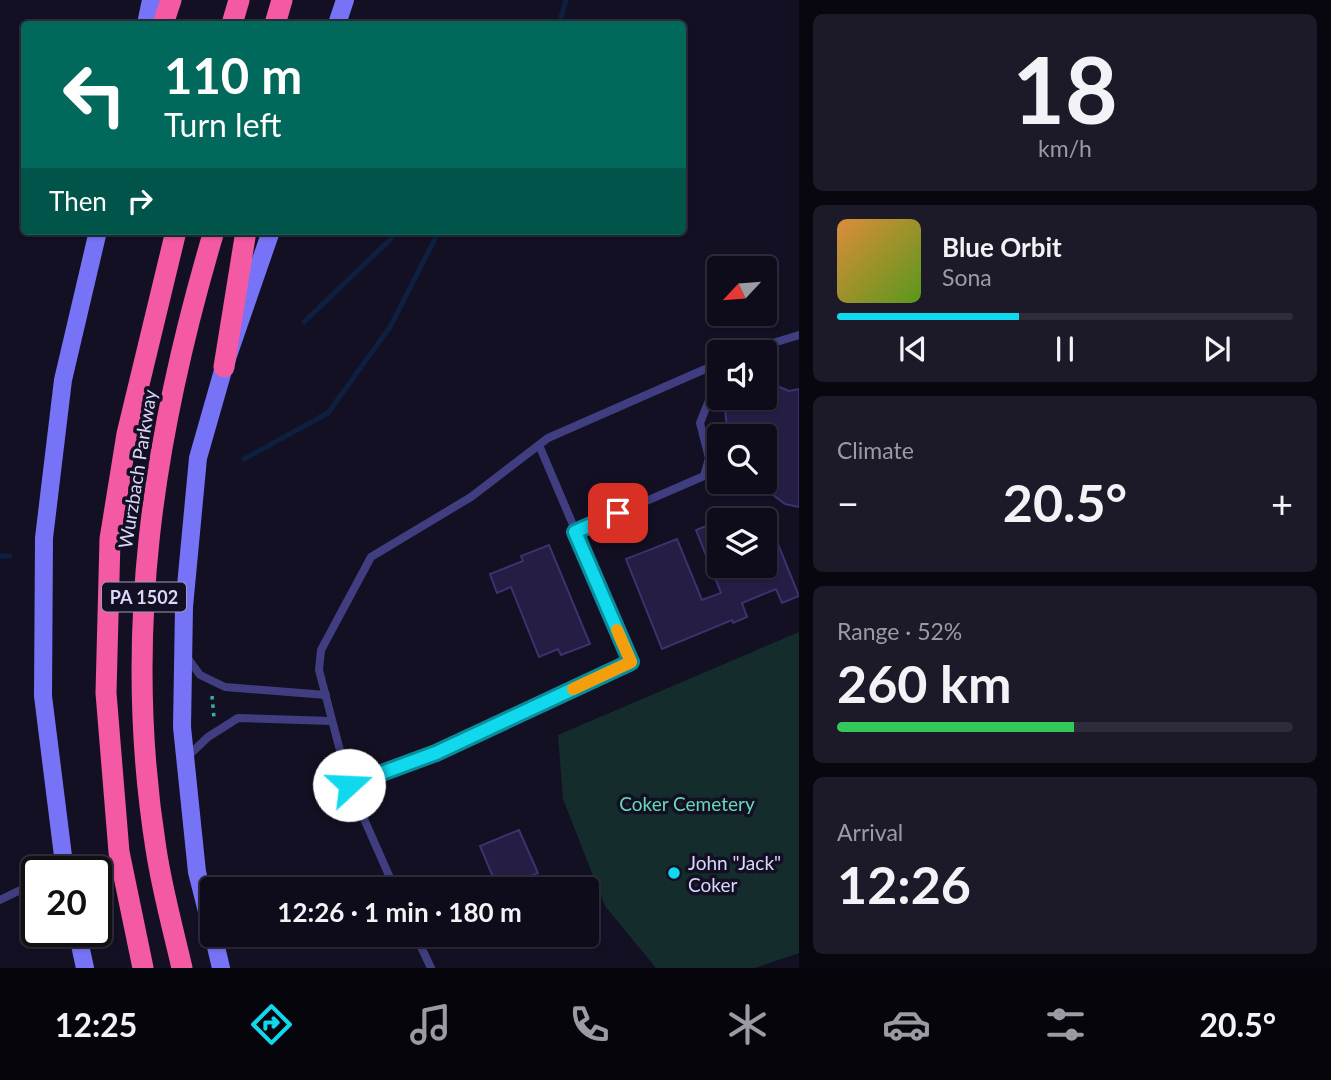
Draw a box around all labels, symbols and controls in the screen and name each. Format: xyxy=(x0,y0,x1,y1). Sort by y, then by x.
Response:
text: 18 xyxy=(1012,34,1118,143)
text: 110 m xyxy=(164,46,302,104)
icon: left xyxy=(49,49,140,140)
text: Turn left xyxy=(164,105,281,144)
text: km/h xyxy=(1038,134,1092,162)
icon: right xyxy=(121,182,159,220)
text: Then xyxy=(49,185,107,217)
text: Blue Orbit xyxy=(942,231,1062,263)
north arrow xyxy=(707,256,777,326)
map controls xyxy=(707,256,777,578)
text: Sona xyxy=(942,263,992,291)
icon: previous xyxy=(894,330,932,368)
icon: pause xyxy=(1046,330,1084,368)
icon: next xyxy=(1198,330,1236,368)
button: sound xyxy=(707,340,777,410)
street label: Wurzbach Parkway xyxy=(113,388,161,550)
button: search xyxy=(707,424,777,494)
text: Climate xyxy=(837,436,914,464)
text: 20.5° xyxy=(1003,471,1127,533)
text: − xyxy=(837,480,859,526)
text: + xyxy=(1271,480,1293,526)
pin xyxy=(588,483,648,543)
icon: arrive xyxy=(599,494,637,532)
button: layers xyxy=(707,508,777,578)
road number: PA 1502 xyxy=(102,582,186,612)
text: Range · 52% xyxy=(837,617,962,645)
text: 260 km xyxy=(837,652,1011,714)
position arrow xyxy=(312,748,386,822)
park label: Coker Cemetery xyxy=(619,792,755,815)
text: Arrival xyxy=(837,818,903,846)
place label: John "Jack" Coker xyxy=(688,851,781,896)
text: 12:26 xyxy=(837,853,971,915)
speed limit sign: 20 xyxy=(21,856,112,947)
marker: John "Jack" Coker xyxy=(666,865,682,881)
text: 12:26 · 1 min · 180 m xyxy=(277,896,522,928)
icon: directions xyxy=(247,1000,296,1049)
icon: music xyxy=(406,1000,455,1049)
icon: phone xyxy=(565,1000,614,1049)
icon: climate xyxy=(723,1000,772,1049)
icon: car xyxy=(882,1000,931,1049)
icon: filters xyxy=(1041,1000,1090,1049)
text: 12:25 xyxy=(55,1005,137,1044)
text: 20.5° xyxy=(1199,1005,1276,1044)

